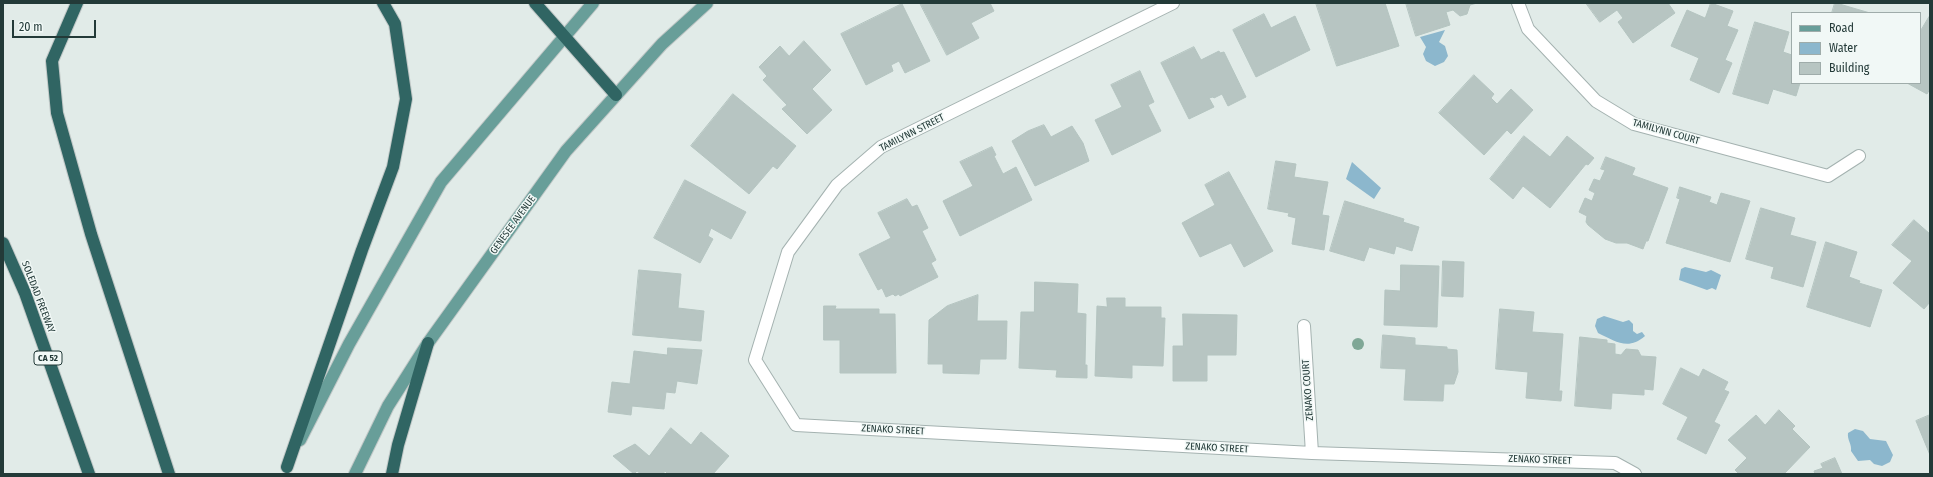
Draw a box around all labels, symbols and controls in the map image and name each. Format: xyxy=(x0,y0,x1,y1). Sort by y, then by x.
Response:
scale bar xyxy=(14,12,98,38)
legend xyxy=(1791,12,1921,84)
text: 20 m xyxy=(19,20,43,34)
text: Road xyxy=(1829,21,1854,35)
text: Water xyxy=(1829,41,1857,55)
text: Building xyxy=(1829,61,1869,75)
street label: TAMILYNN STREET xyxy=(878,112,946,154)
street label: TAMILYNN COURT xyxy=(1631,117,1701,147)
street label: GENESEE AVENUE xyxy=(488,193,538,257)
street label: SOLEDAD FREEWAY xyxy=(19,259,57,335)
road number: CA 52 xyxy=(34,351,62,365)
street label: ZENAKO COURT xyxy=(1300,359,1316,421)
street label: ZENAKO STREET xyxy=(861,422,925,438)
street label: ZENAKO STREET xyxy=(1185,440,1249,456)
street label: ZENAKO STREET xyxy=(1508,453,1572,467)

